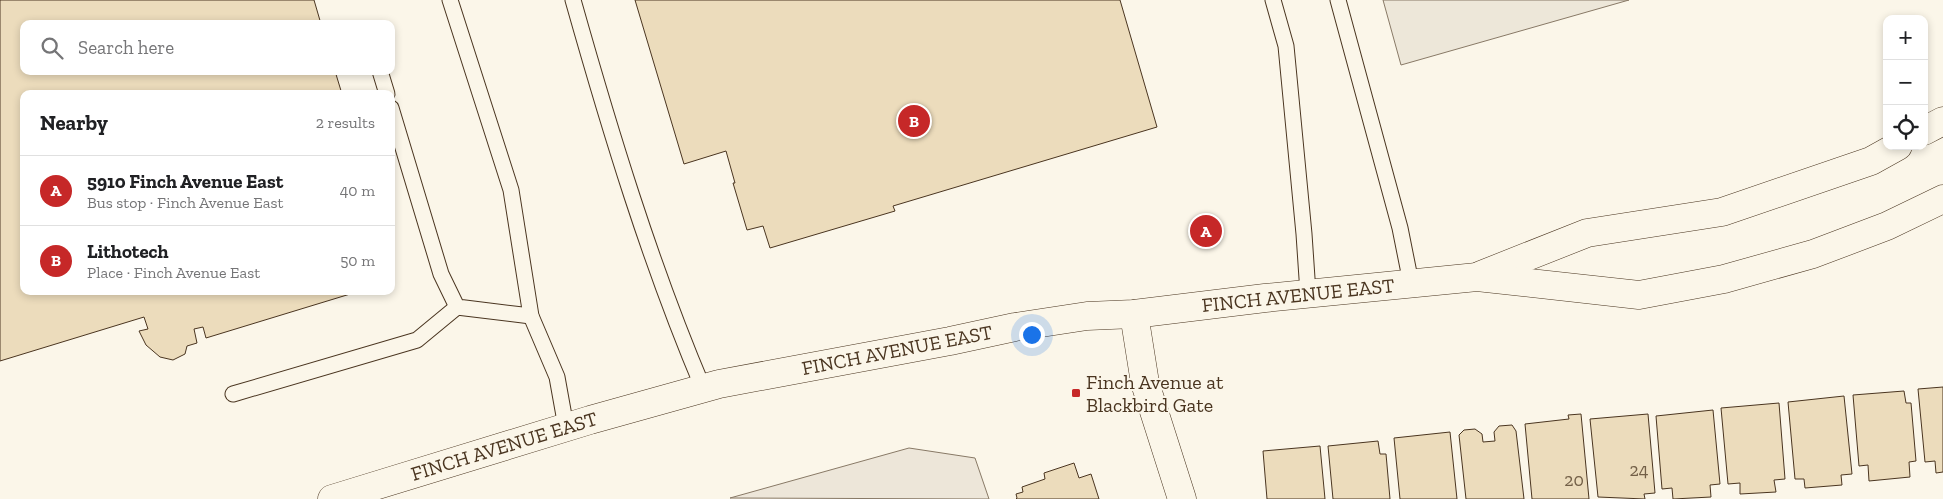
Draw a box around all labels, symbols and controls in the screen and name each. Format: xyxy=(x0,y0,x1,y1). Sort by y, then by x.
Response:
map controls xyxy=(1883,15,1928,150)
button: + xyxy=(1883,15,1928,60)
search box xyxy=(20,20,395,75)
icon: search xyxy=(38,34,66,62)
text: Search here xyxy=(78,36,174,59)
button: − xyxy=(1883,60,1928,105)
pin: B xyxy=(898,102,930,140)
button: locate xyxy=(1883,105,1928,150)
text: Nearby xyxy=(40,110,108,135)
text: 2 results xyxy=(316,113,375,132)
text: 5910 Finch Avenue East xyxy=(87,170,283,193)
text: A xyxy=(51,181,62,200)
text: 40 m xyxy=(340,181,375,200)
text: Bus stop · Finch Avenue East xyxy=(87,193,283,212)
pin: A xyxy=(1190,212,1222,250)
text: Lithotech xyxy=(87,240,169,263)
text: B xyxy=(51,251,61,270)
text: 50 m xyxy=(340,251,375,270)
text: Place · Finch Avenue East xyxy=(87,263,260,282)
street label: FINCH AVENUE EAST xyxy=(1200,273,1396,317)
street label: FINCH AVENUE EAST xyxy=(800,320,994,380)
your location xyxy=(1019,322,1045,348)
place label: Finch Avenue at Blackbird Gate xyxy=(1086,370,1224,417)
marker: Finch Avenue at Blackbird Gate xyxy=(1070,387,1082,399)
street label: FINCH AVENUE EAST xyxy=(408,406,600,486)
house number: 24 xyxy=(1630,459,1649,481)
house number: 20 xyxy=(1564,469,1584,491)

